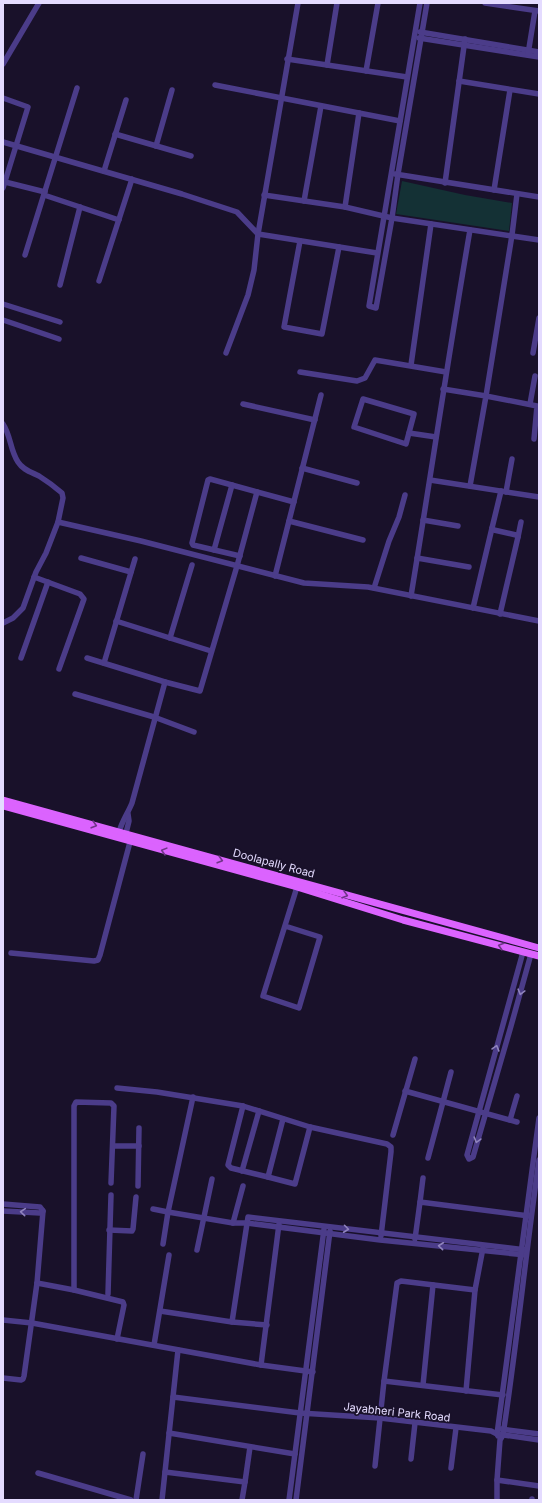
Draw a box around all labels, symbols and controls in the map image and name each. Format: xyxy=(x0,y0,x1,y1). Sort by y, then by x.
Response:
one-way arrow xyxy=(91,820,98,829)
street label: Doolapally Road xyxy=(232,845,316,881)
one-way arrow xyxy=(161,848,168,856)
one-way arrow xyxy=(217,855,223,863)
one-way arrow xyxy=(341,890,348,899)
one-way arrow xyxy=(498,942,505,951)
one-way arrow xyxy=(517,988,526,995)
one-way arrow xyxy=(491,1045,499,1051)
one-way arrow xyxy=(474,1137,482,1143)
one-way arrow xyxy=(20,1208,26,1217)
one-way arrow xyxy=(343,1225,349,1234)
one-way arrow xyxy=(438,1242,444,1251)
street label: Jayabheri Park Road xyxy=(343,1399,451,1425)

